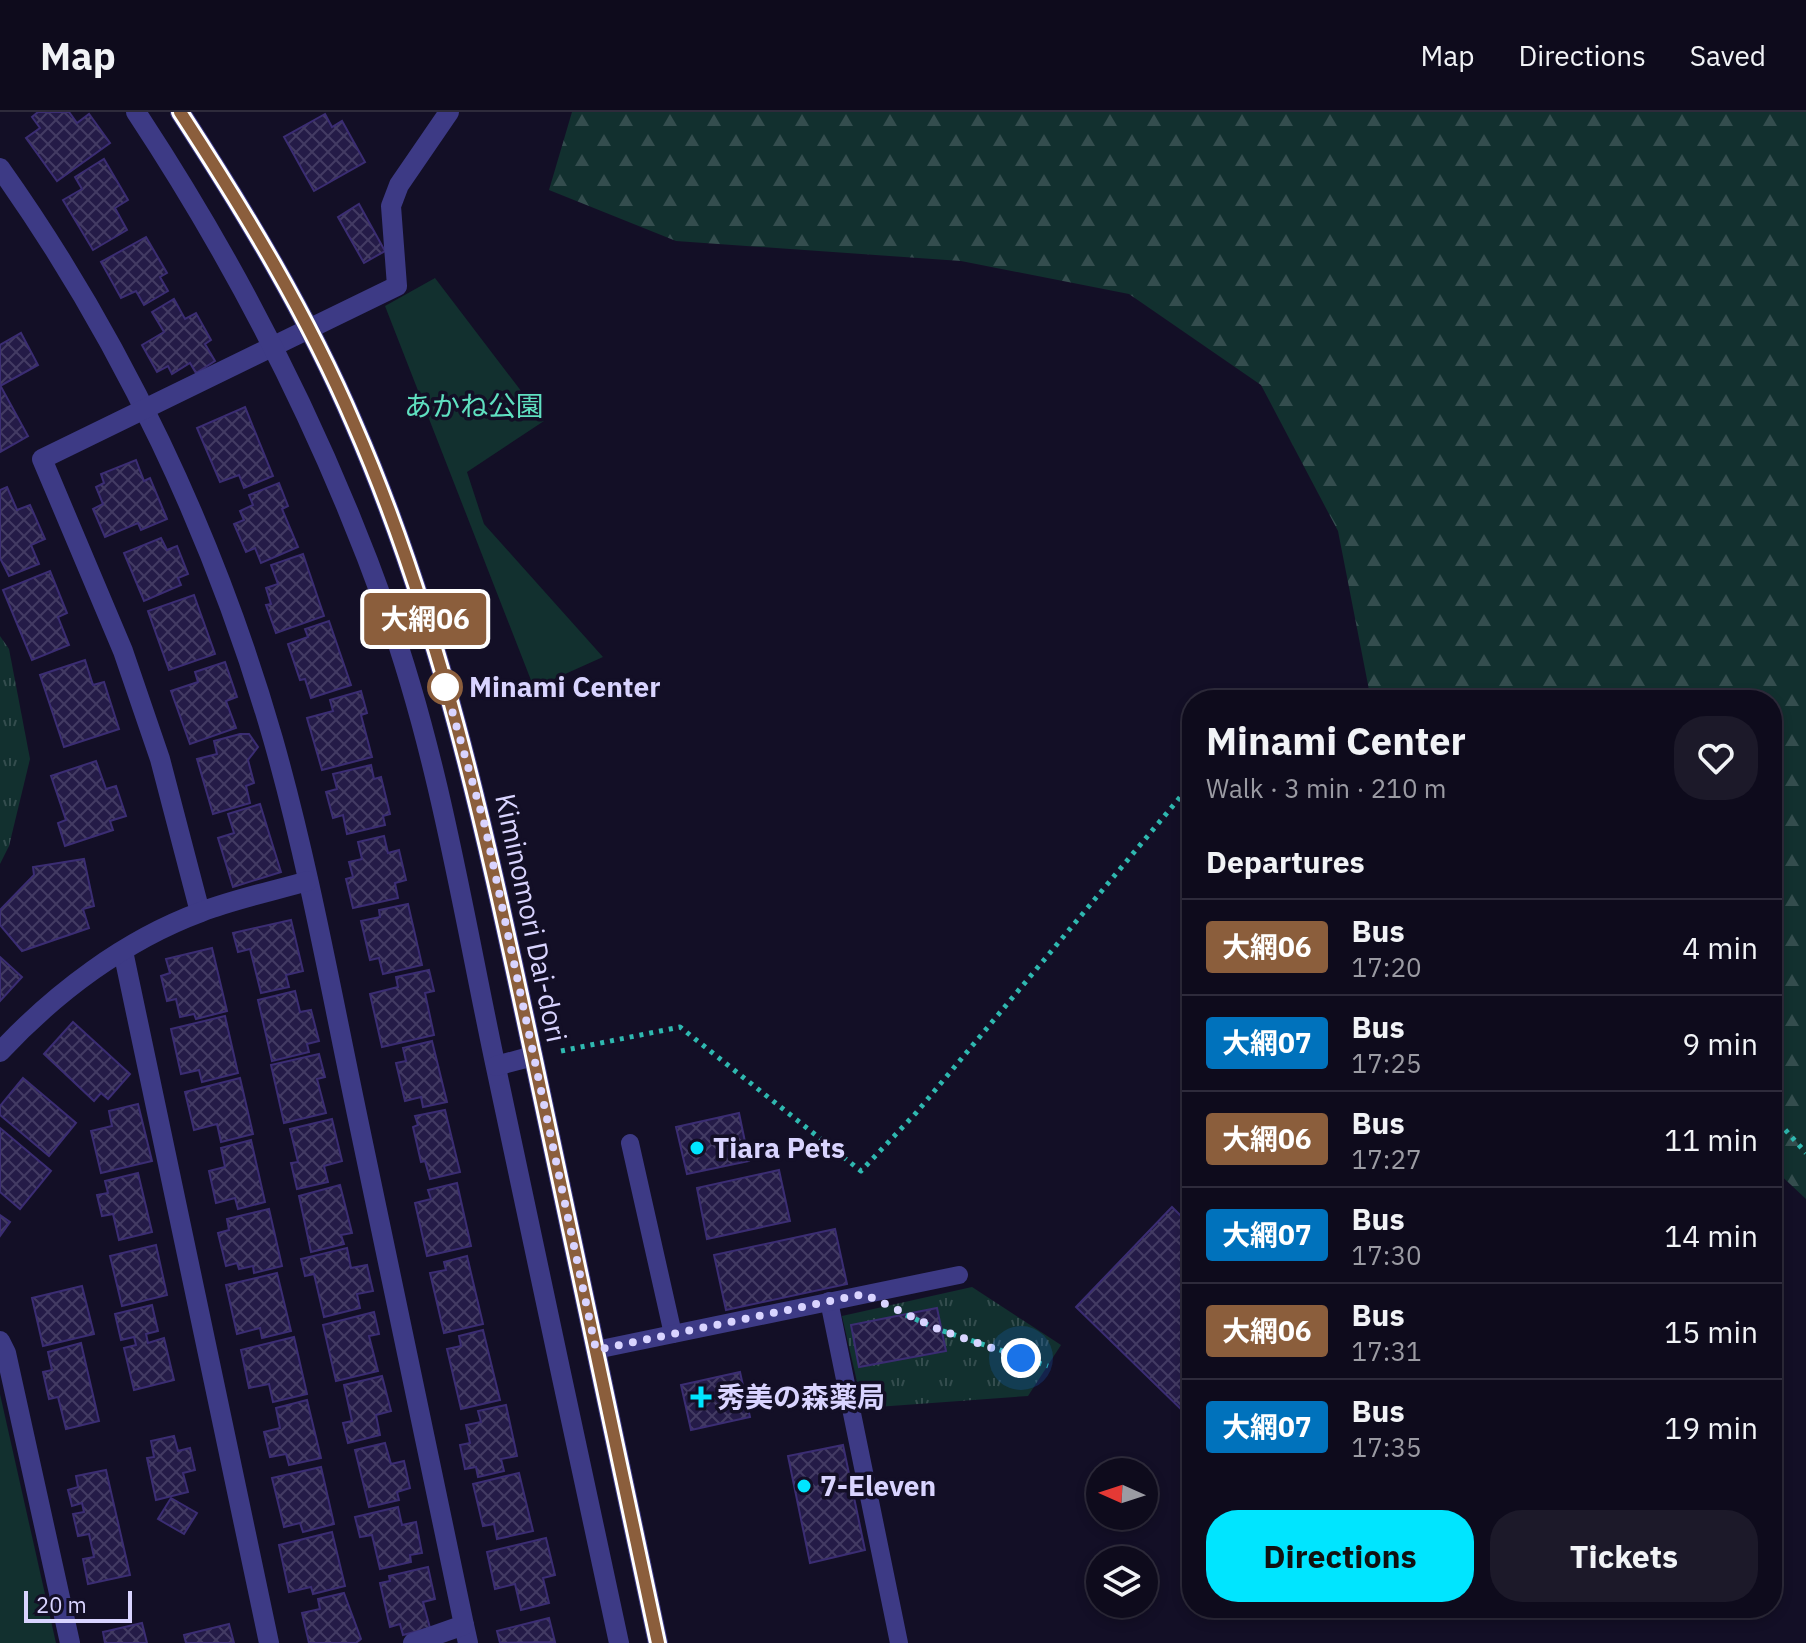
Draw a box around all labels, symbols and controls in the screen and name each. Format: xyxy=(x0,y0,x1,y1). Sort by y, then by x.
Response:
text: Map xyxy=(40,31,116,80)
text: Map xyxy=(1420,37,1474,74)
text: Directions xyxy=(1518,37,1646,74)
text: Saved xyxy=(1690,37,1766,74)
park label: あかね公園 xyxy=(404,387,544,424)
line badge: 大網06 xyxy=(369,593,481,645)
text: 大網06 xyxy=(380,600,470,637)
place label: Minami Center xyxy=(469,668,661,705)
marker: Minami Center xyxy=(428,670,462,704)
text: Minami Center xyxy=(1206,716,1466,765)
button: heart xyxy=(1674,716,1758,800)
text: Walk · 3 min · 210 m xyxy=(1206,771,1446,805)
street label: Kiminomori Dai-dori xyxy=(487,790,576,1046)
text: Departures xyxy=(1206,842,1365,881)
text: Bus xyxy=(1352,911,1405,950)
text: 大網06 xyxy=(1222,928,1312,965)
text: 4 min xyxy=(1682,928,1758,967)
text: 17:20 xyxy=(1352,950,1422,984)
text: Bus xyxy=(1352,1007,1405,1046)
text: 大網07 xyxy=(1222,1024,1312,1061)
text: 9 min xyxy=(1682,1024,1758,1063)
text: 17:25 xyxy=(1352,1046,1422,1080)
text: Bus xyxy=(1352,1103,1405,1142)
text: 大網06 xyxy=(1222,1120,1312,1157)
text: 11 min xyxy=(1664,1120,1758,1159)
place label: Tiara Pets xyxy=(713,1129,845,1166)
marker: Tiara Pets xyxy=(688,1139,706,1157)
text: 17:27 xyxy=(1352,1142,1422,1176)
text: Bus xyxy=(1352,1199,1405,1238)
text: 大網07 xyxy=(1222,1216,1312,1253)
text: 14 min xyxy=(1664,1216,1758,1255)
text: 17:30 xyxy=(1352,1238,1422,1272)
text: Bus xyxy=(1352,1295,1405,1334)
text: 大網06 xyxy=(1222,1312,1312,1349)
text: 15 min xyxy=(1664,1312,1758,1351)
text: 17:31 xyxy=(1352,1334,1422,1368)
your location xyxy=(1001,1338,1041,1378)
place label: 秀美の森薬局 xyxy=(717,1378,885,1415)
marker: 秀美の森薬局 xyxy=(692,1388,710,1406)
text: Bus xyxy=(1352,1391,1405,1430)
text: 大網07 xyxy=(1222,1408,1312,1445)
text: 19 min xyxy=(1664,1408,1758,1447)
text: 17:35 xyxy=(1352,1430,1422,1464)
north arrow xyxy=(1086,1458,1158,1530)
map controls xyxy=(1086,1458,1158,1618)
place label: 7-Eleven xyxy=(820,1467,936,1504)
marker: 7-Eleven xyxy=(795,1477,813,1495)
button: Directions xyxy=(1206,1510,1474,1602)
button: Tickets xyxy=(1490,1510,1758,1602)
button: layers xyxy=(1086,1546,1158,1618)
scale bar xyxy=(24,1587,132,1623)
text: 20 m xyxy=(36,1590,87,1619)

